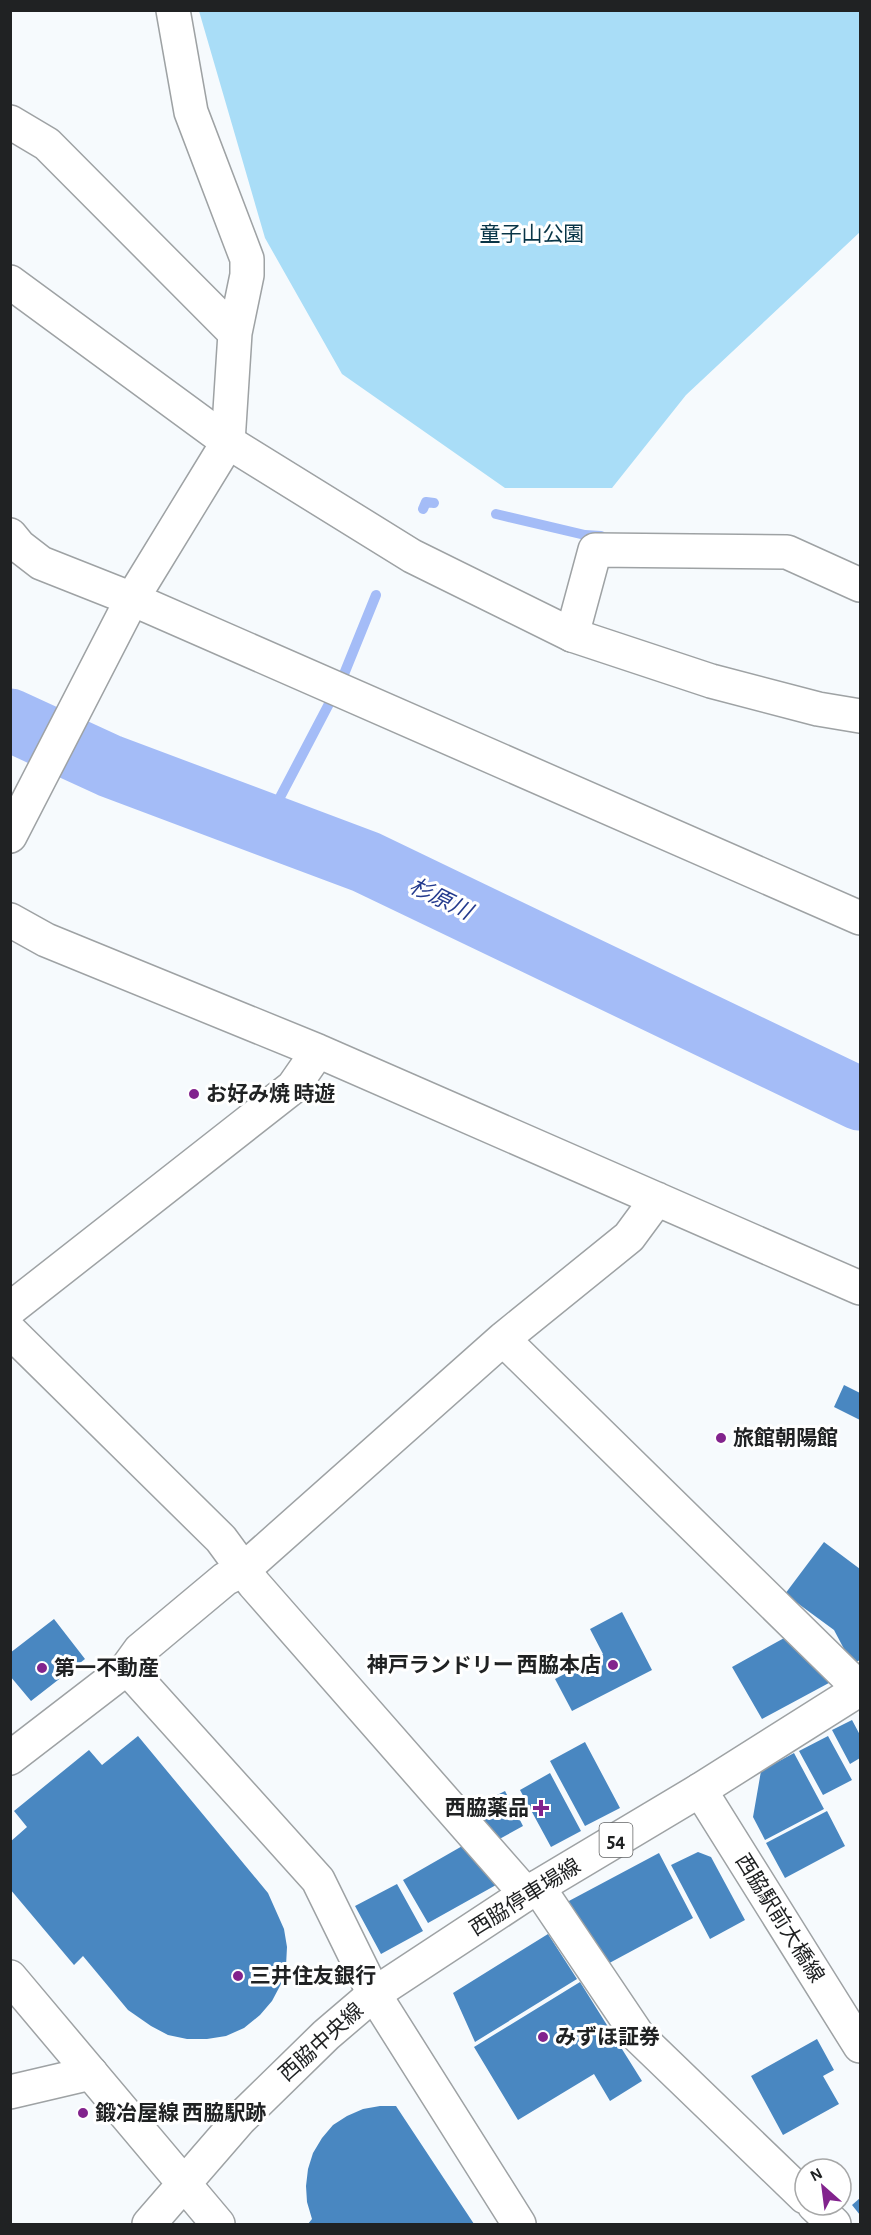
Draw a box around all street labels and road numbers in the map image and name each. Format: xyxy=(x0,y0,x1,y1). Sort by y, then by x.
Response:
road number: 54 xyxy=(600,1823,632,1857)
street label: 西脇駅前大橋線 xyxy=(732,1850,828,1986)
street label: 西脇停車場線 xyxy=(466,1854,584,1940)
street label: 西脇中央線 xyxy=(275,1999,367,2085)

